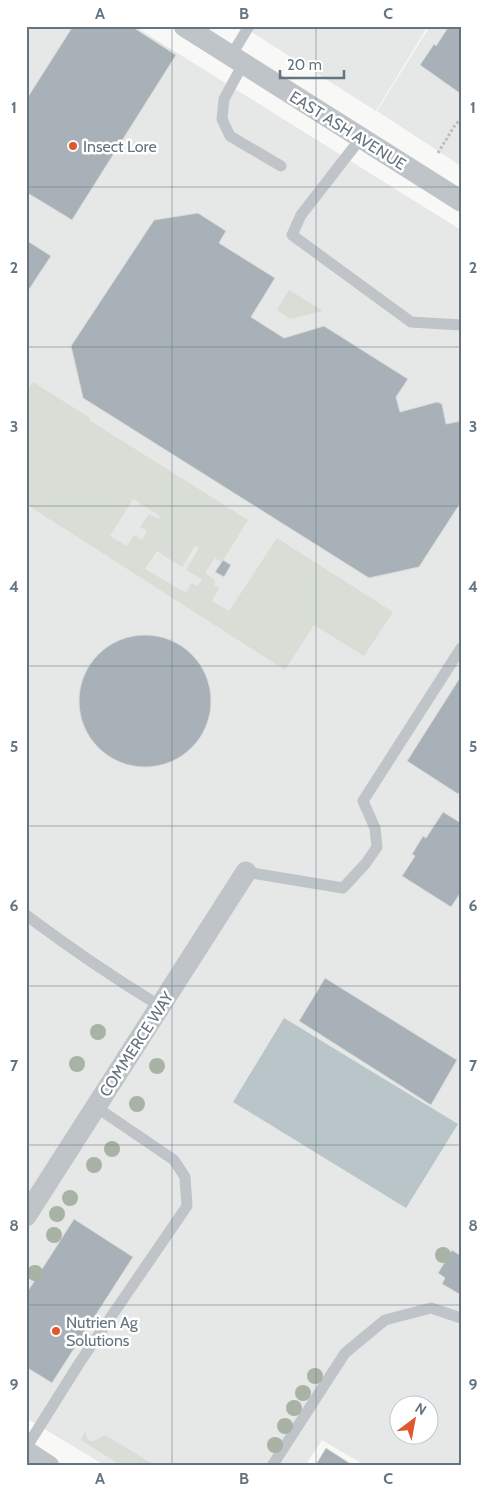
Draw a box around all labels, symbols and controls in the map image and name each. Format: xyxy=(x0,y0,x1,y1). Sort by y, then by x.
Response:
text: A xyxy=(95,4,105,23)
text: B xyxy=(239,4,249,23)
text: C xyxy=(383,4,393,23)
scale bar xyxy=(280,48,343,80)
text: 20 m xyxy=(287,56,322,74)
street label: EAST ASH AVENUE xyxy=(286,87,410,174)
text: 1 xyxy=(11,98,17,117)
text: 1 xyxy=(470,98,476,117)
place label: Insect Lore xyxy=(83,137,157,156)
marker: Insect Lore xyxy=(67,140,79,152)
text: 2 xyxy=(10,258,18,277)
text: 2 xyxy=(469,258,477,277)
text: 3 xyxy=(10,417,18,436)
text: 3 xyxy=(469,417,477,436)
text: 4 xyxy=(9,577,19,596)
text: 4 xyxy=(468,577,478,596)
text: 5 xyxy=(10,737,18,756)
text: 5 xyxy=(469,737,477,756)
text: 6 xyxy=(10,896,19,915)
text: 6 xyxy=(469,896,478,915)
street label: COMMERCE WAY xyxy=(95,988,178,1100)
text: 7 xyxy=(10,1056,19,1075)
text: 7 xyxy=(469,1056,478,1075)
text: 8 xyxy=(9,1216,19,1235)
text: 8 xyxy=(468,1216,478,1235)
place label: Nutrien Ag Solutions xyxy=(66,1313,139,1350)
marker: Nutrien Ag Solutions xyxy=(50,1325,62,1337)
text: 9 xyxy=(10,1375,19,1394)
text: 9 xyxy=(469,1375,478,1394)
north arrow xyxy=(390,1394,440,1444)
text: N xyxy=(412,1399,430,1419)
text: A xyxy=(95,1469,105,1488)
text: B xyxy=(239,1469,249,1488)
text: C xyxy=(383,1469,393,1488)

